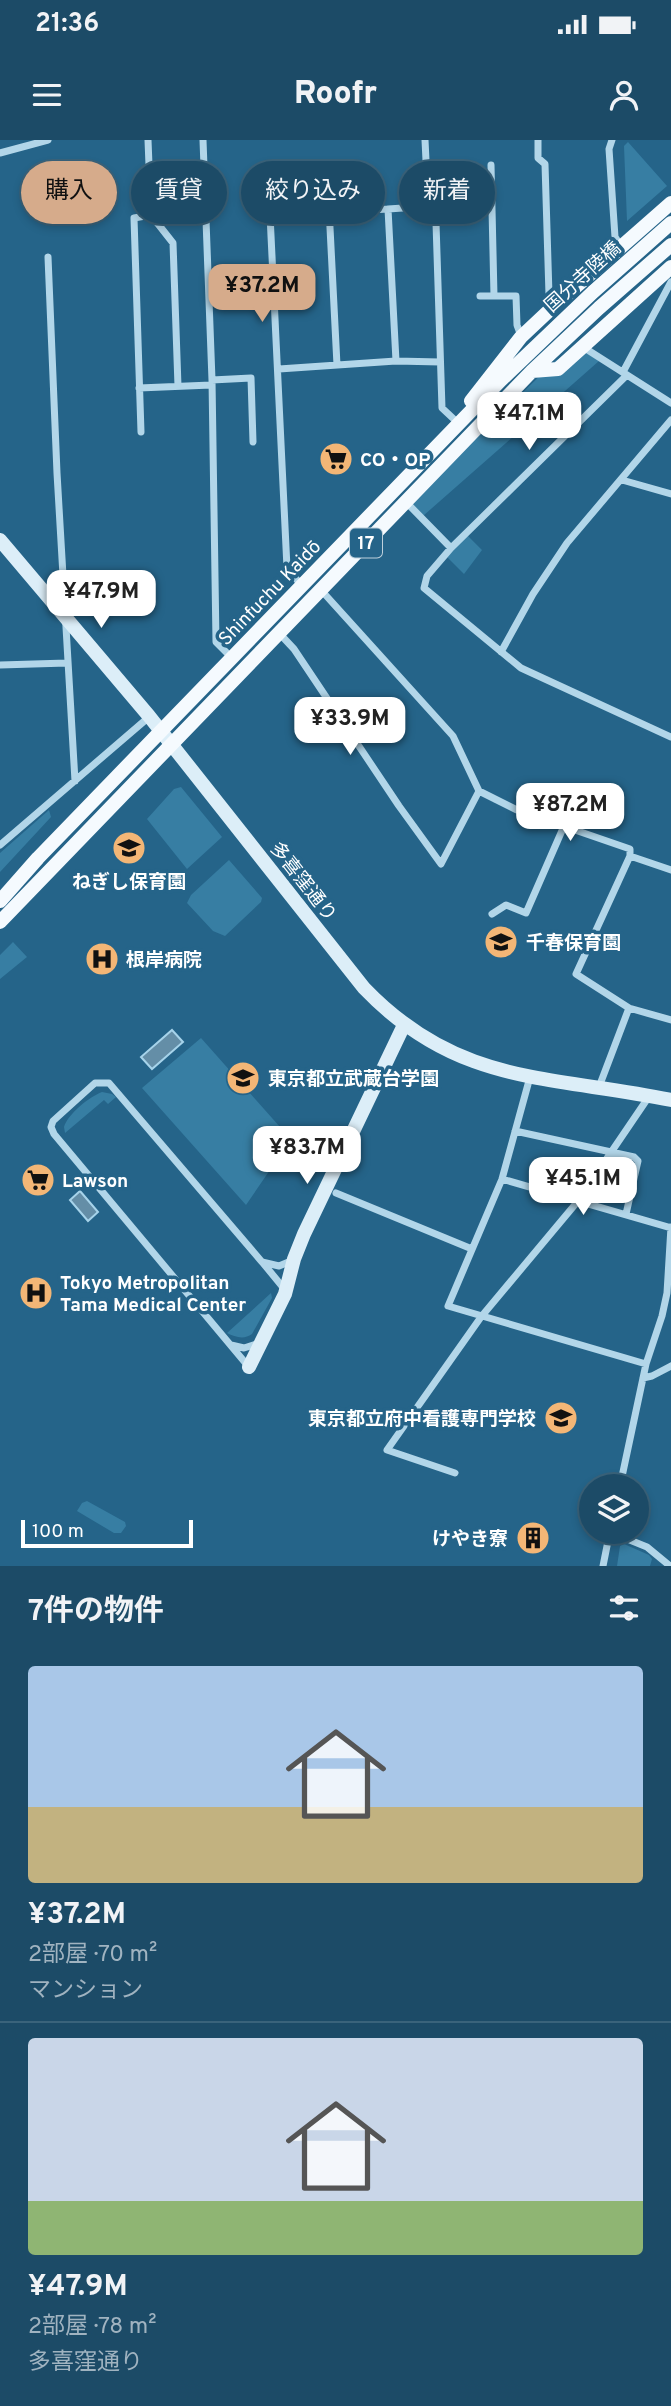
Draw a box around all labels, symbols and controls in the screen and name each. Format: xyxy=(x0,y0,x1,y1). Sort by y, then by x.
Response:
text: 21:36 xyxy=(35,8,99,41)
text: Roofr xyxy=(294,75,377,115)
icon: menu xyxy=(28,76,66,114)
icon: person xyxy=(605,76,643,114)
chip: 購入 xyxy=(21,161,117,224)
chip: 賃貸 xyxy=(131,161,227,224)
chip: 絞り込み xyxy=(241,161,385,224)
chip: 新着 xyxy=(399,161,495,224)
street label: 国分寺陸橋 xyxy=(540,237,627,318)
pin: ¥37.2M xyxy=(205,264,319,324)
text: ¥37.2M xyxy=(224,272,300,301)
pin: ¥47.1M xyxy=(472,392,586,452)
text: ¥47.1M xyxy=(493,400,565,429)
supermarket icon: CO・OP xyxy=(317,440,355,478)
place label: CO・OP xyxy=(360,449,430,473)
road number: 17 xyxy=(350,528,382,558)
street label: Shinfuchu Kaidō xyxy=(214,535,327,651)
pin: ¥47.9M xyxy=(44,570,158,630)
text: ¥47.9M xyxy=(63,578,139,607)
pin: ¥33.9M xyxy=(293,698,407,757)
text: ¥33.9M xyxy=(310,705,390,734)
pin: ¥87.2M xyxy=(513,784,627,843)
text: ¥87.2M xyxy=(532,791,608,820)
school or university icon: ねぎし保育園 xyxy=(110,829,148,867)
street label: 多喜窪通り xyxy=(264,837,341,927)
place label: ねぎし保育園 xyxy=(72,871,186,895)
school or university icon: 千春保育園 xyxy=(482,923,520,961)
place label: 千春保育園 xyxy=(526,932,621,956)
hospital icon: 根岸病院 xyxy=(83,940,121,978)
place label: 根岸病院 xyxy=(126,949,202,973)
school or university icon: 東京都立武蔵台学園 xyxy=(224,1059,262,1097)
place label: 東京都立武蔵台学園 xyxy=(268,1068,439,1092)
pin: ¥83.7M xyxy=(250,1126,364,1186)
text: ¥83.7M xyxy=(269,1134,345,1163)
pin: ¥45.1M xyxy=(526,1158,640,1217)
supermarket icon: Lawson xyxy=(19,1161,57,1199)
text: ¥45.1M xyxy=(545,1165,621,1194)
place label: Lawson xyxy=(62,1170,128,1194)
place label: Tokyo Metropolitan Tama Medical Center xyxy=(60,1272,246,1318)
hospital icon: Tokyo Metropolitan Tama Medical Center xyxy=(17,1274,55,1312)
school or university icon: 東京都立府中看護専門学校 xyxy=(542,1399,580,1437)
place label: 東京都立府中看護専門学校 xyxy=(308,1408,536,1432)
map controls xyxy=(579,1474,649,1544)
button: layers xyxy=(579,1474,649,1544)
scale bar xyxy=(21,1517,192,1549)
building icon: けやき寮 xyxy=(514,1519,552,1557)
text: 100 m xyxy=(32,1520,84,1544)
place label: けやき寮 xyxy=(432,1528,508,1552)
icon: filters xyxy=(605,1589,643,1627)
text: 7件の物件 xyxy=(28,1594,164,1631)
icon: home xyxy=(273,1711,399,1837)
text: ¥37.2M xyxy=(28,1897,126,1934)
text: 2部屋 · 70 m² xyxy=(28,1941,157,1970)
text: マンション xyxy=(28,1977,143,2006)
icon: home xyxy=(273,2083,399,2209)
text: ¥47.9M xyxy=(28,2269,128,2306)
text: 2部屋 · 78 m² xyxy=(28,2313,157,2342)
text: 多喜窪通り xyxy=(28,2349,143,2378)

